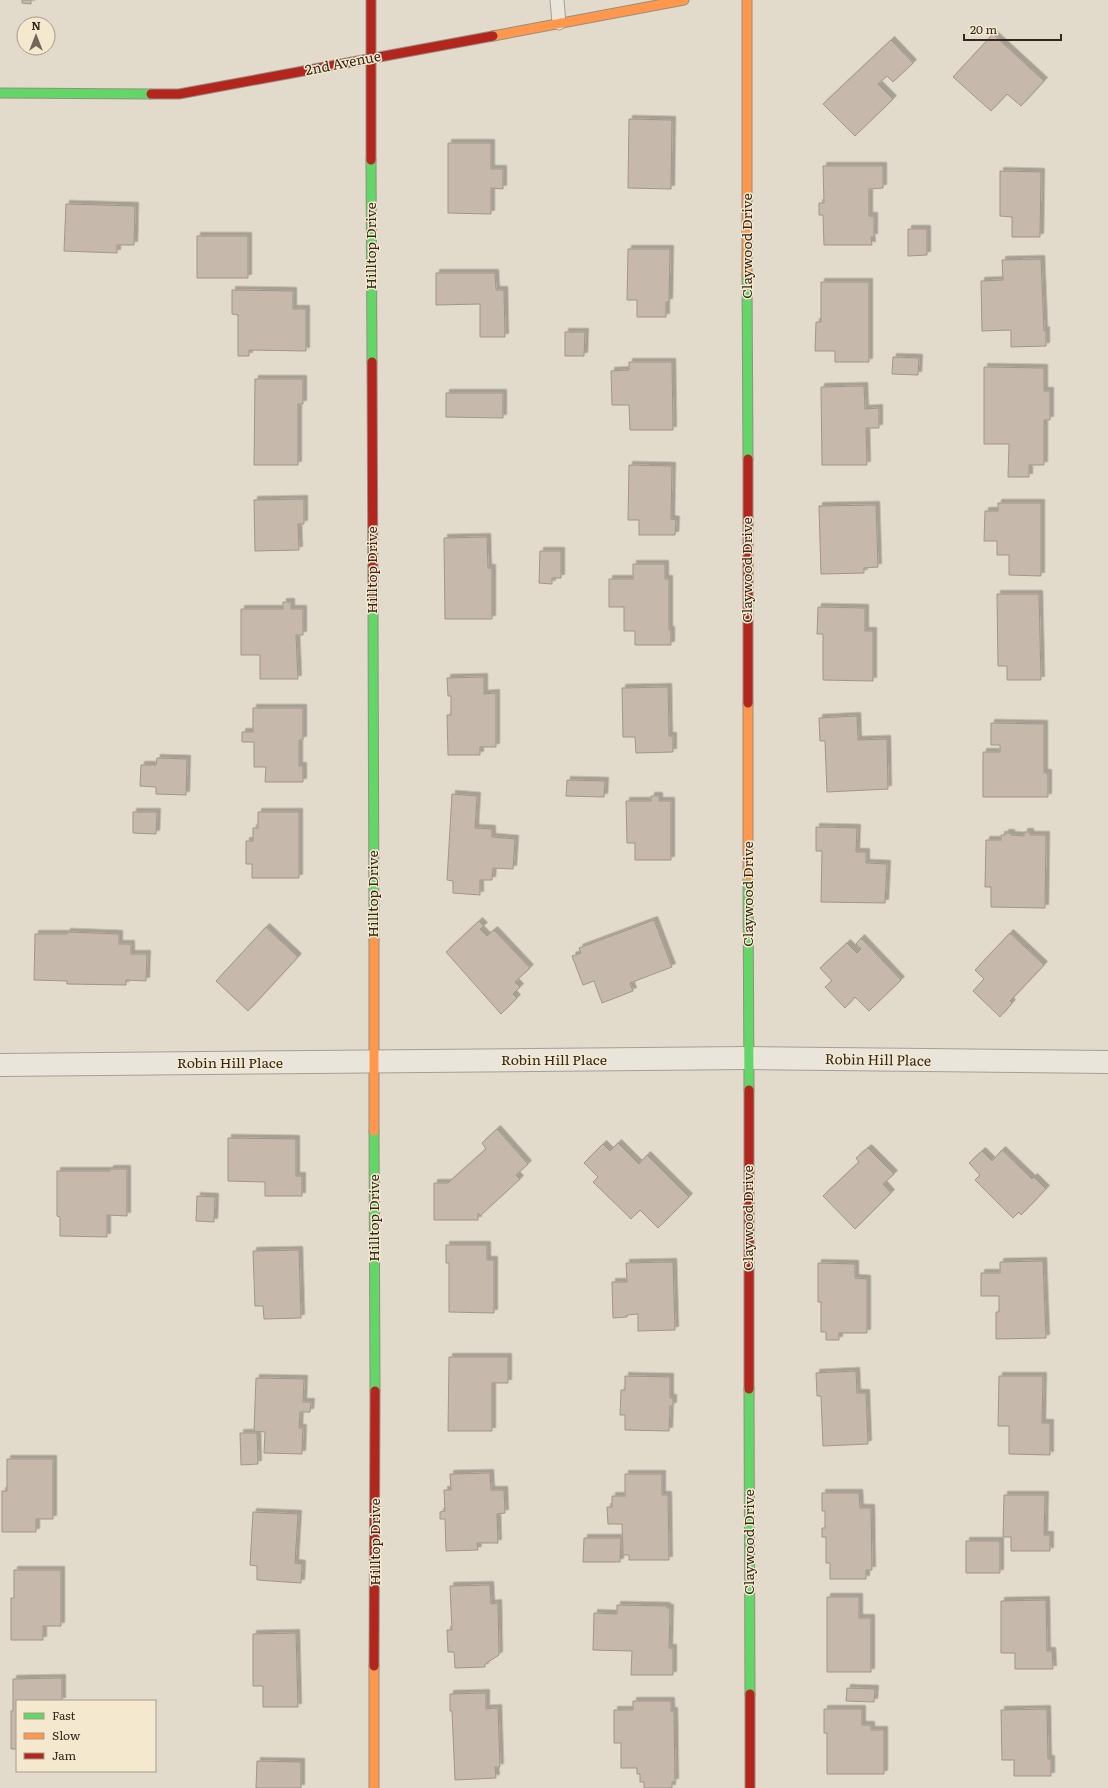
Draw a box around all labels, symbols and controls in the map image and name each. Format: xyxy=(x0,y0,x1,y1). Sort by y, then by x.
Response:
north arrow xyxy=(16,16,56,56)
scale bar xyxy=(964,16,1061,42)
text: N xyxy=(31,17,41,33)
text: 20 m xyxy=(970,20,997,38)
street label: 2nd Avenue xyxy=(303,45,382,79)
street label: Claywood Drive xyxy=(736,193,756,299)
street label: Hilltop Drive xyxy=(360,202,380,290)
street label: Claywood Drive xyxy=(736,517,756,623)
street label: Hilltop Drive xyxy=(361,526,381,614)
street label: Claywood Drive xyxy=(737,841,757,947)
street label: Hilltop Drive xyxy=(362,850,382,938)
street label: Robin Hill Place xyxy=(825,1048,931,1070)
street label: Robin Hill Place xyxy=(501,1049,607,1069)
street label: Robin Hill Place xyxy=(177,1052,283,1072)
street label: Claywood Drive xyxy=(737,1165,757,1271)
street label: Hilltop Drive xyxy=(363,1174,383,1262)
street label: Claywood Drive xyxy=(738,1489,758,1595)
street label: Hilltop Drive xyxy=(364,1498,384,1586)
legend xyxy=(16,1700,156,1772)
text: Fast xyxy=(52,1706,76,1724)
text: Slow xyxy=(52,1726,81,1744)
text: Jam xyxy=(52,1746,77,1764)

